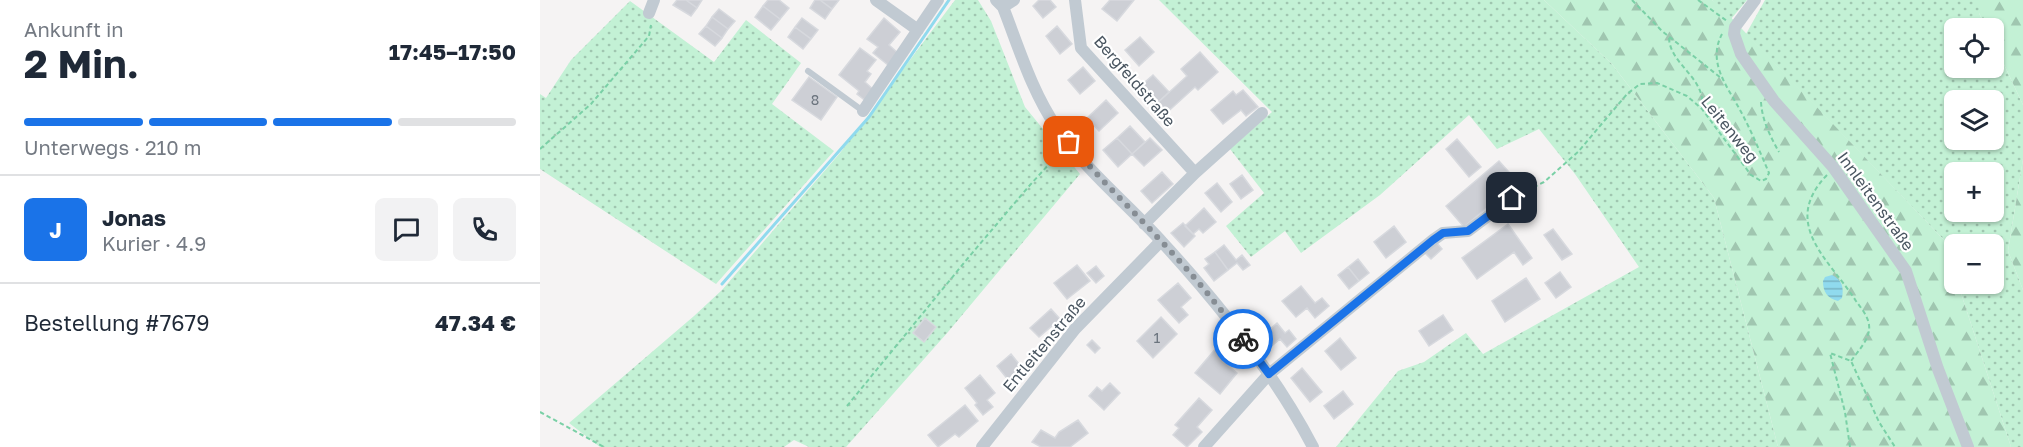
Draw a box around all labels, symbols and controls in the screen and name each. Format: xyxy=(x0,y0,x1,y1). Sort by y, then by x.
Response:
text: Ankunft in xyxy=(24,17,124,41)
map controls xyxy=(1944,18,2004,294)
button: locate xyxy=(1944,18,2004,78)
street label: Bergfeldstraße xyxy=(1090,31,1180,131)
text: 17:45–17:50 xyxy=(389,38,516,65)
text: 2 Min. xyxy=(24,40,139,87)
button: layers xyxy=(1944,90,2004,150)
house number: 8 xyxy=(811,91,819,108)
street label: Leitenweg xyxy=(1697,92,1763,166)
pin xyxy=(1043,116,1094,167)
icon: bag xyxy=(1052,125,1085,158)
text: Unterwegs · 210 m xyxy=(24,135,201,159)
street label: Innleitenstraße xyxy=(1833,148,1919,254)
button: + xyxy=(1944,162,2004,222)
pin xyxy=(1486,172,1537,223)
icon: home xyxy=(1495,181,1528,214)
button: chat xyxy=(375,198,438,261)
button: phone xyxy=(453,198,516,261)
text: Jonas xyxy=(102,204,166,231)
text: J xyxy=(49,216,62,243)
text: Kurier · 4.9 xyxy=(102,231,206,255)
button: − xyxy=(1944,234,2004,294)
street label: Entleitenstraße xyxy=(998,292,1090,396)
text: Bestellung #7679 xyxy=(24,309,210,336)
text: 47.34 € xyxy=(435,309,516,336)
courier xyxy=(1213,309,1273,369)
icon: bike xyxy=(1227,323,1260,356)
house number: 1 xyxy=(1154,329,1161,346)

